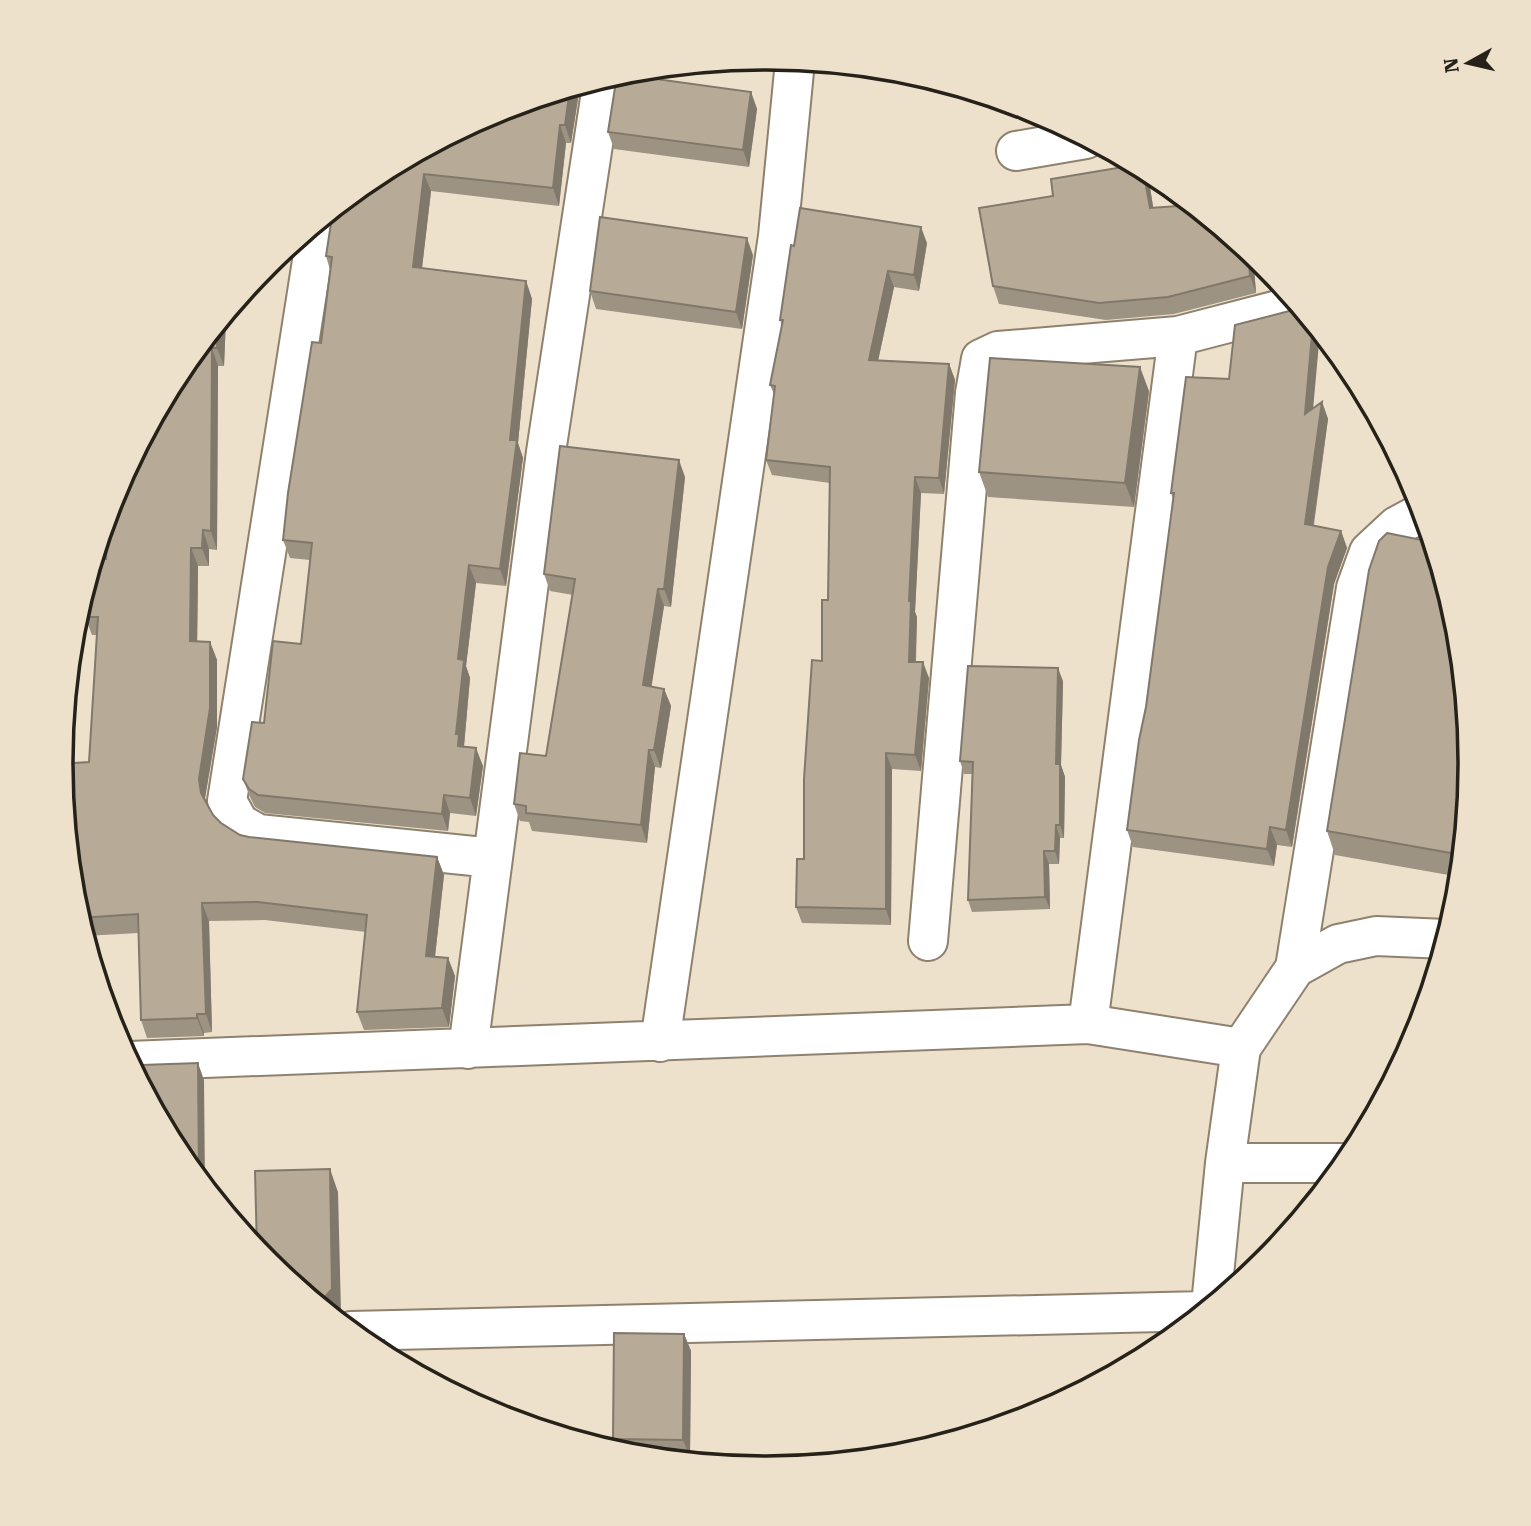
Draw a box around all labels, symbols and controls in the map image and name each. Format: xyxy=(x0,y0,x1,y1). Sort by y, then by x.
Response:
north arrow xyxy=(1433,28,1503,98)
text: N xyxy=(1439,56,1464,74)

